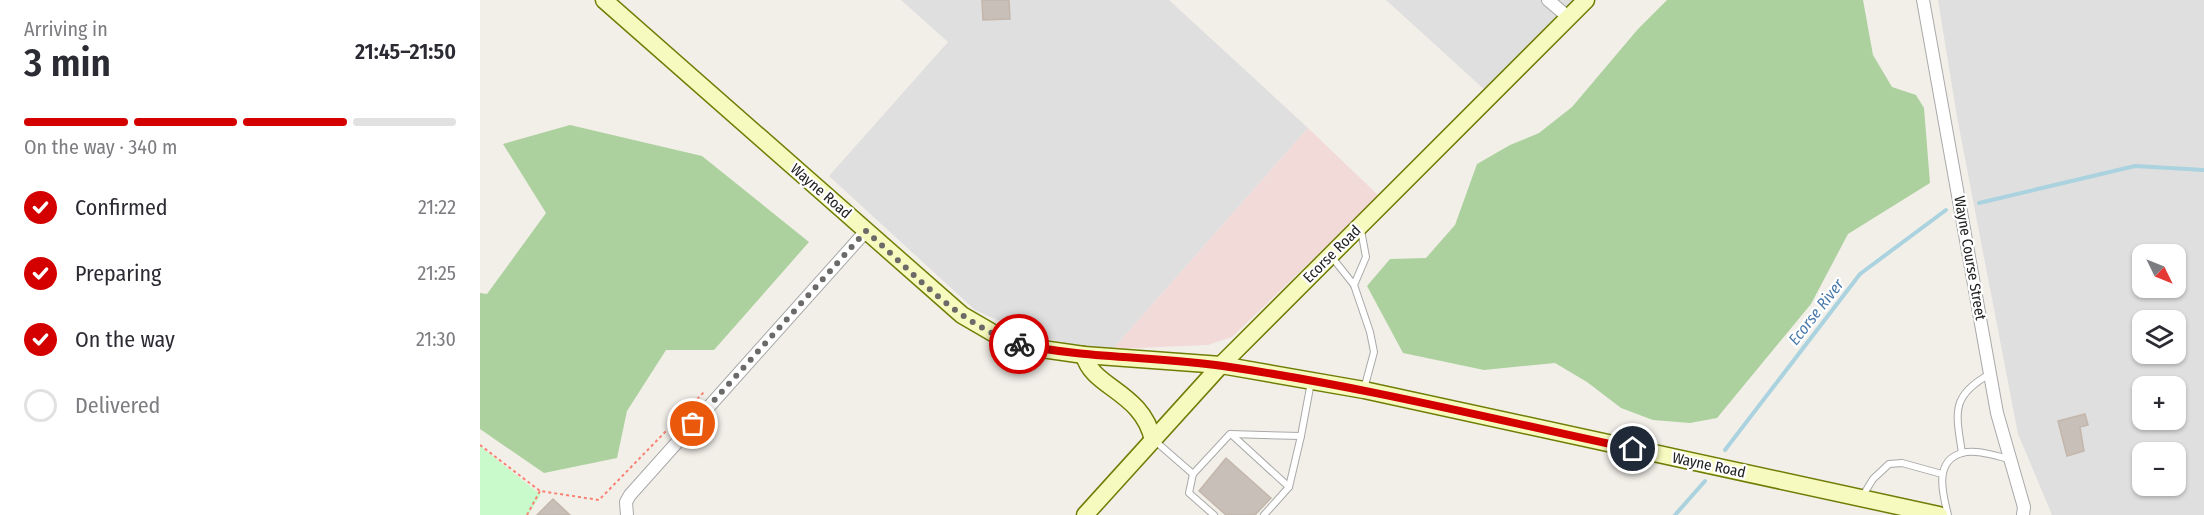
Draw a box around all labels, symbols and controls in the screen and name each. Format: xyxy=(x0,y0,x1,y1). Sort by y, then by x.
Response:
text: Arriving in xyxy=(24,17,108,41)
text: 21:45–21:50 xyxy=(355,38,456,65)
text: 3 min xyxy=(24,40,111,86)
text: On the way · 340 m xyxy=(24,135,177,159)
street label: Wayne Road xyxy=(787,160,855,222)
icon: check xyxy=(24,191,57,224)
text: Confirmed xyxy=(75,194,168,221)
text: 21:22 xyxy=(418,195,456,219)
street label: Wayne Course Street xyxy=(1950,195,1990,322)
street label: Ecorse Road xyxy=(1299,221,1365,287)
north arrow xyxy=(2132,244,2186,298)
map controls xyxy=(2132,244,2186,496)
icon: check xyxy=(24,257,57,290)
text: Preparing xyxy=(75,260,161,287)
text: 21:25 xyxy=(418,261,456,285)
water label: Ecorse River xyxy=(1784,275,1848,349)
button: layers xyxy=(2132,310,2186,364)
courier xyxy=(989,314,1049,374)
icon: check xyxy=(24,323,57,356)
text: On the way xyxy=(75,326,175,353)
text: 21:30 xyxy=(416,327,456,351)
icon: bike xyxy=(1003,328,1036,361)
button: + xyxy=(2132,376,2186,430)
text: Delivered xyxy=(75,392,160,419)
pin xyxy=(667,398,718,449)
icon: bag xyxy=(676,407,709,440)
pin xyxy=(1607,423,1658,474)
icon: home xyxy=(1616,432,1649,465)
button: − xyxy=(2132,442,2186,496)
street label: Wayne Road xyxy=(1671,448,1747,482)

